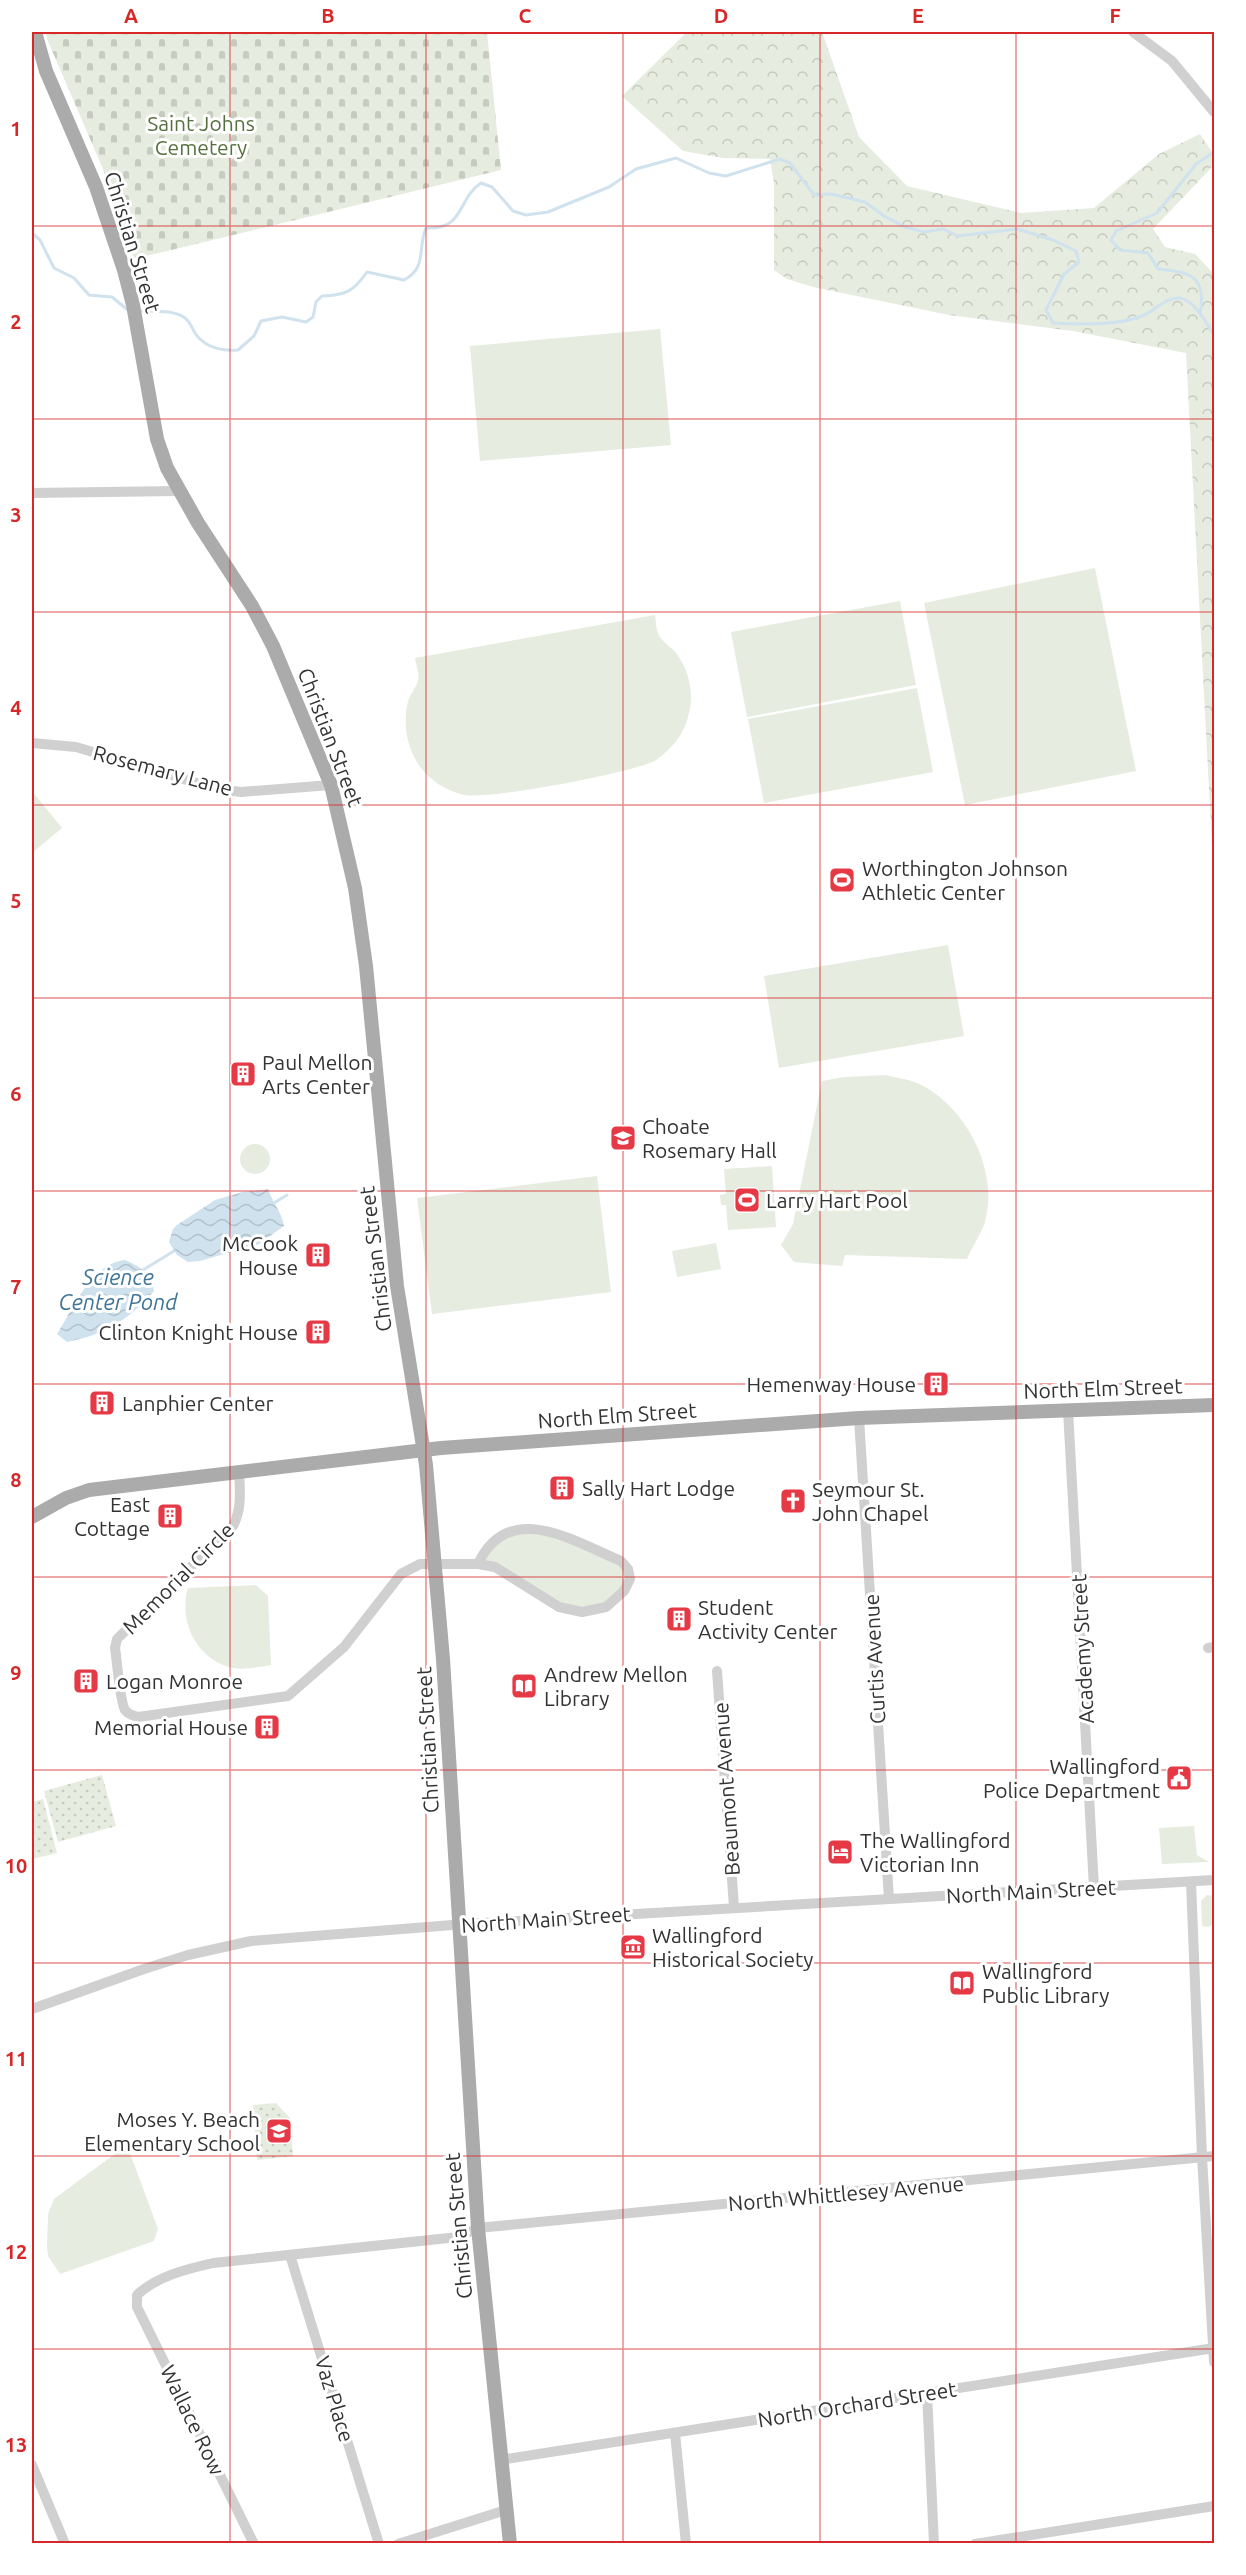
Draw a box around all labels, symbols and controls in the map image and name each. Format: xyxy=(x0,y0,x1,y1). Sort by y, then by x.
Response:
text: A xyxy=(124,4,138,27)
text: B xyxy=(321,4,335,27)
text: C xyxy=(519,4,532,27)
text: D xyxy=(714,4,728,27)
text: E xyxy=(912,4,924,27)
text: F xyxy=(1109,4,1121,27)
park label: Saint Johns Cemetery xyxy=(147,111,255,159)
text: 1 xyxy=(10,117,22,140)
street label: Christian Street xyxy=(100,168,166,316)
text: 2 xyxy=(10,310,22,333)
text: 3 xyxy=(10,503,22,526)
street label: Christian Street xyxy=(294,664,368,810)
text: 4 xyxy=(10,696,22,719)
street label: Rosemary Lane xyxy=(91,740,235,800)
place label: Worthington Johnson Athletic Center xyxy=(862,856,1068,904)
sports icon: Worthington Johnson Athletic Center xyxy=(827,865,857,895)
text: 5 xyxy=(10,889,22,912)
place label: Paul Mellon Arts Center xyxy=(262,1050,373,1098)
building icon: Paul Mellon Arts Center xyxy=(228,1059,258,1089)
text: 6 xyxy=(10,1082,22,1105)
place label: Choate Rosemary Hall xyxy=(642,1114,777,1162)
school or university icon: Choate Rosemary Hall xyxy=(608,1123,638,1153)
street label: Christian Street xyxy=(354,1185,396,1333)
sports icon: Larry Hart Pool xyxy=(732,1185,762,1215)
place label: Larry Hart Pool xyxy=(766,1188,908,1212)
place label: McCook House xyxy=(222,1231,298,1279)
building icon: McCook House xyxy=(303,1240,333,1270)
water label: Science Center Pond xyxy=(59,1264,178,1314)
text: 7 xyxy=(10,1275,22,1298)
building icon: Clinton Knight House xyxy=(303,1317,333,1347)
place label: Clinton Knight House xyxy=(99,1320,298,1344)
building icon: Hemenway House xyxy=(921,1369,951,1399)
place label: Hemenway House xyxy=(746,1372,916,1396)
street label: North Elm Street xyxy=(1023,1373,1183,1403)
building icon: Lanphier Center xyxy=(87,1388,117,1418)
place label: Lanphier Center xyxy=(122,1391,273,1415)
street label: North Elm Street xyxy=(537,1397,697,1433)
text: 8 xyxy=(10,1468,22,1491)
building icon: Sally Hart Lodge xyxy=(547,1473,577,1503)
place label: Sally Hart Lodge xyxy=(582,1476,735,1500)
place label: Seymour St. John Chapel xyxy=(812,1477,928,1525)
church icon: Seymour St. John Chapel xyxy=(778,1486,808,1516)
place label: East Cottage xyxy=(74,1492,150,1540)
building icon: East Cottage xyxy=(155,1501,185,1531)
street label: Memorial Circle xyxy=(117,1517,239,1639)
street label: Academy Street xyxy=(1066,1574,1098,1724)
street label: Curtis Avenue xyxy=(859,1593,889,1725)
place label: Student Activity Center xyxy=(698,1595,838,1643)
building icon: Student Activity Center xyxy=(664,1604,694,1634)
text: 9 xyxy=(10,1661,22,1684)
place label: Andrew Mellon Library xyxy=(544,1662,688,1710)
building icon: Logan Monroe xyxy=(71,1666,101,1696)
street label: Christian Street xyxy=(411,1666,443,1814)
place label: Logan Monroe xyxy=(106,1669,243,1693)
library icon: Andrew Mellon Library xyxy=(509,1671,539,1701)
street label: Beaumont Avenue xyxy=(708,1701,744,1877)
building icon: Memorial House xyxy=(252,1712,282,1742)
place label: Memorial House xyxy=(94,1715,248,1739)
place label: Wallingford Police Department xyxy=(983,1754,1160,1802)
public building icon: Wallingford Police Department xyxy=(1164,1763,1194,1793)
place label: The Wallingford Victorian Inn xyxy=(860,1828,1011,1876)
hotel icon: The Wallingford Victorian Inn xyxy=(825,1837,855,1867)
text: 10 xyxy=(5,1854,27,1877)
street label: North Main Street xyxy=(946,1875,1116,1907)
street label: North Main Street xyxy=(460,1901,632,1937)
place label: Wallingford Historical Society xyxy=(652,1923,813,1971)
museum icon: Wallingford Historical Society xyxy=(618,1932,648,1962)
place label: Wallingford Public Library xyxy=(982,1959,1109,2007)
library icon: Wallingford Public Library xyxy=(947,1968,977,1998)
text: 11 xyxy=(5,2047,27,2070)
place label: Moses Y. Beach Elementary School xyxy=(84,2107,260,2155)
school or university icon: Moses Y. Beach Elementary School xyxy=(264,2116,294,2146)
street label: Christian Street xyxy=(440,2152,476,2300)
street label: North Whittlesey Avenue xyxy=(727,2171,965,2215)
text: 12 xyxy=(5,2240,27,2263)
street label: Vaz Place xyxy=(311,2353,359,2445)
street label: Wallace Row xyxy=(156,2361,230,2479)
street label: North Orchard Street xyxy=(756,2376,958,2432)
text: 13 xyxy=(5,2433,27,2456)

